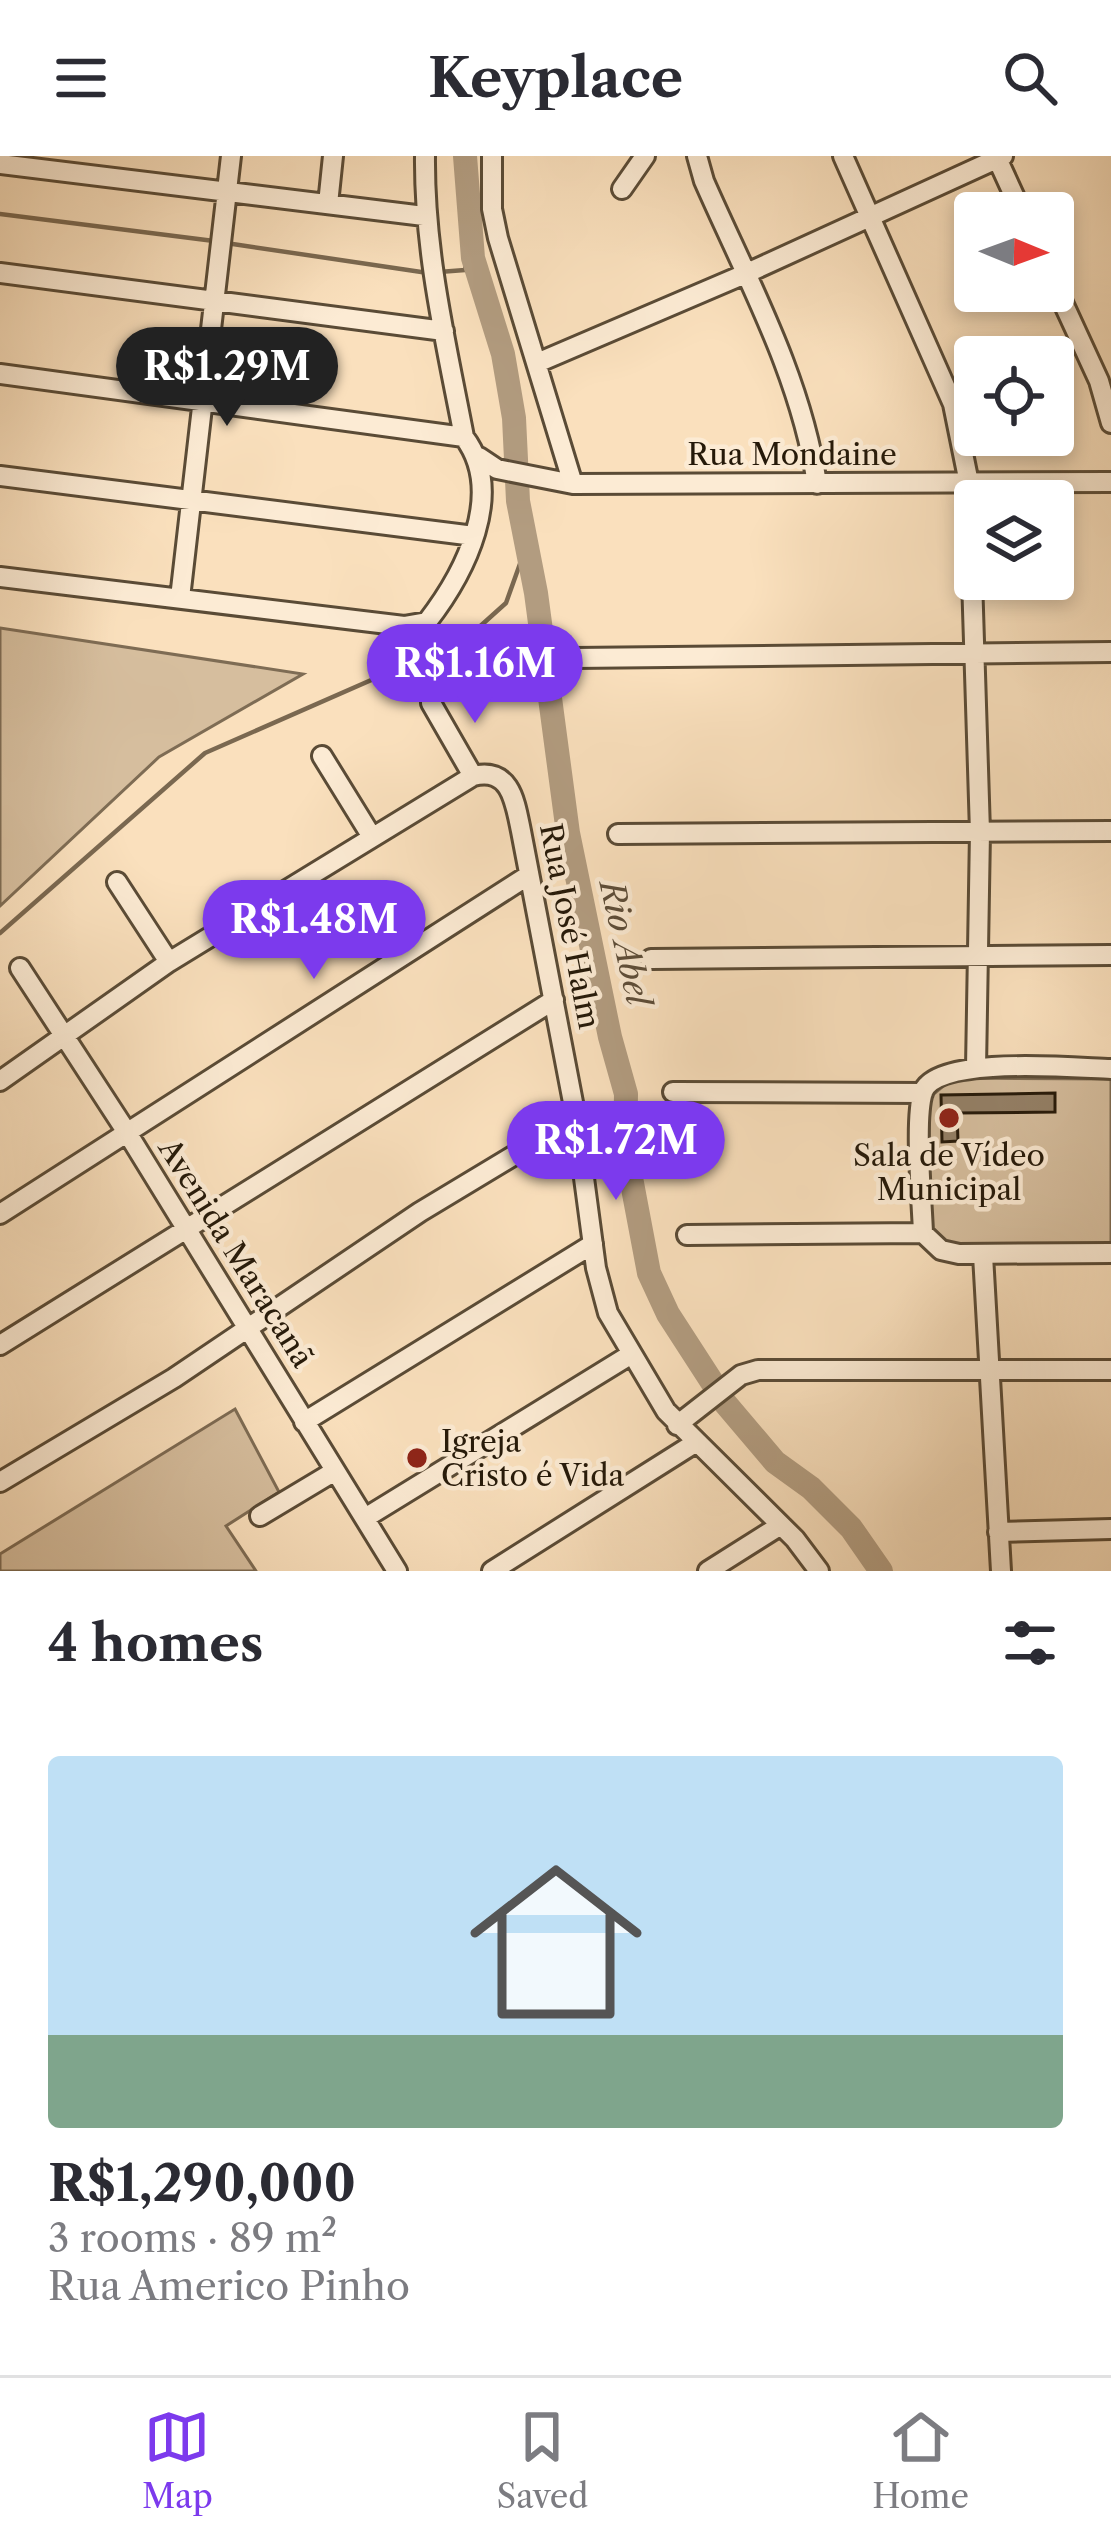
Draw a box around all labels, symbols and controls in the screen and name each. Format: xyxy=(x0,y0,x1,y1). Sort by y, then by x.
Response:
icon: menu xyxy=(48,45,114,111)
text: Keyplace xyxy=(428,45,683,111)
icon: search xyxy=(997,45,1063,111)
north arrow xyxy=(954,192,1074,312)
map controls xyxy=(954,192,1074,600)
pin: R$1.29M xyxy=(116,327,338,429)
button: locate xyxy=(954,336,1074,456)
text: R$1.29M xyxy=(143,342,311,390)
street label: Rua Mondaine xyxy=(687,436,897,473)
button: layers xyxy=(954,480,1074,600)
pin: R$1.16M xyxy=(364,624,586,726)
text: R$1.16M xyxy=(394,639,556,687)
street label: Rua José Halm xyxy=(532,820,608,1032)
water label: Rio Abel xyxy=(590,873,660,1013)
pin: R$1.48M xyxy=(203,880,425,982)
text: R$1.48M xyxy=(230,895,398,943)
pin: R$1.72M xyxy=(505,1101,727,1203)
marker: Sala de Vídeo Municipal xyxy=(936,1105,962,1131)
text: R$1.72M xyxy=(534,1116,698,1164)
street label: Avenida Maracanã xyxy=(150,1131,321,1374)
place label: Sala de Vídeo Municipal xyxy=(853,1137,1045,1208)
place label: Igreja Cristo é Vida xyxy=(441,1423,624,1494)
marker: Igreja Cristo é Vida xyxy=(404,1445,430,1471)
icon: filters xyxy=(997,1610,1063,1676)
text: 4 homes xyxy=(48,1612,263,1674)
icon: home xyxy=(448,1834,664,2050)
text: R$1,290,000 xyxy=(48,2152,356,2214)
text: 3 rooms · 89 m² xyxy=(48,2214,337,2262)
text: Rua Americo Pinho xyxy=(48,2262,410,2310)
tab: Map xyxy=(142,2404,213,2517)
tab: Saved xyxy=(497,2404,588,2517)
tab: Home xyxy=(872,2404,969,2517)

